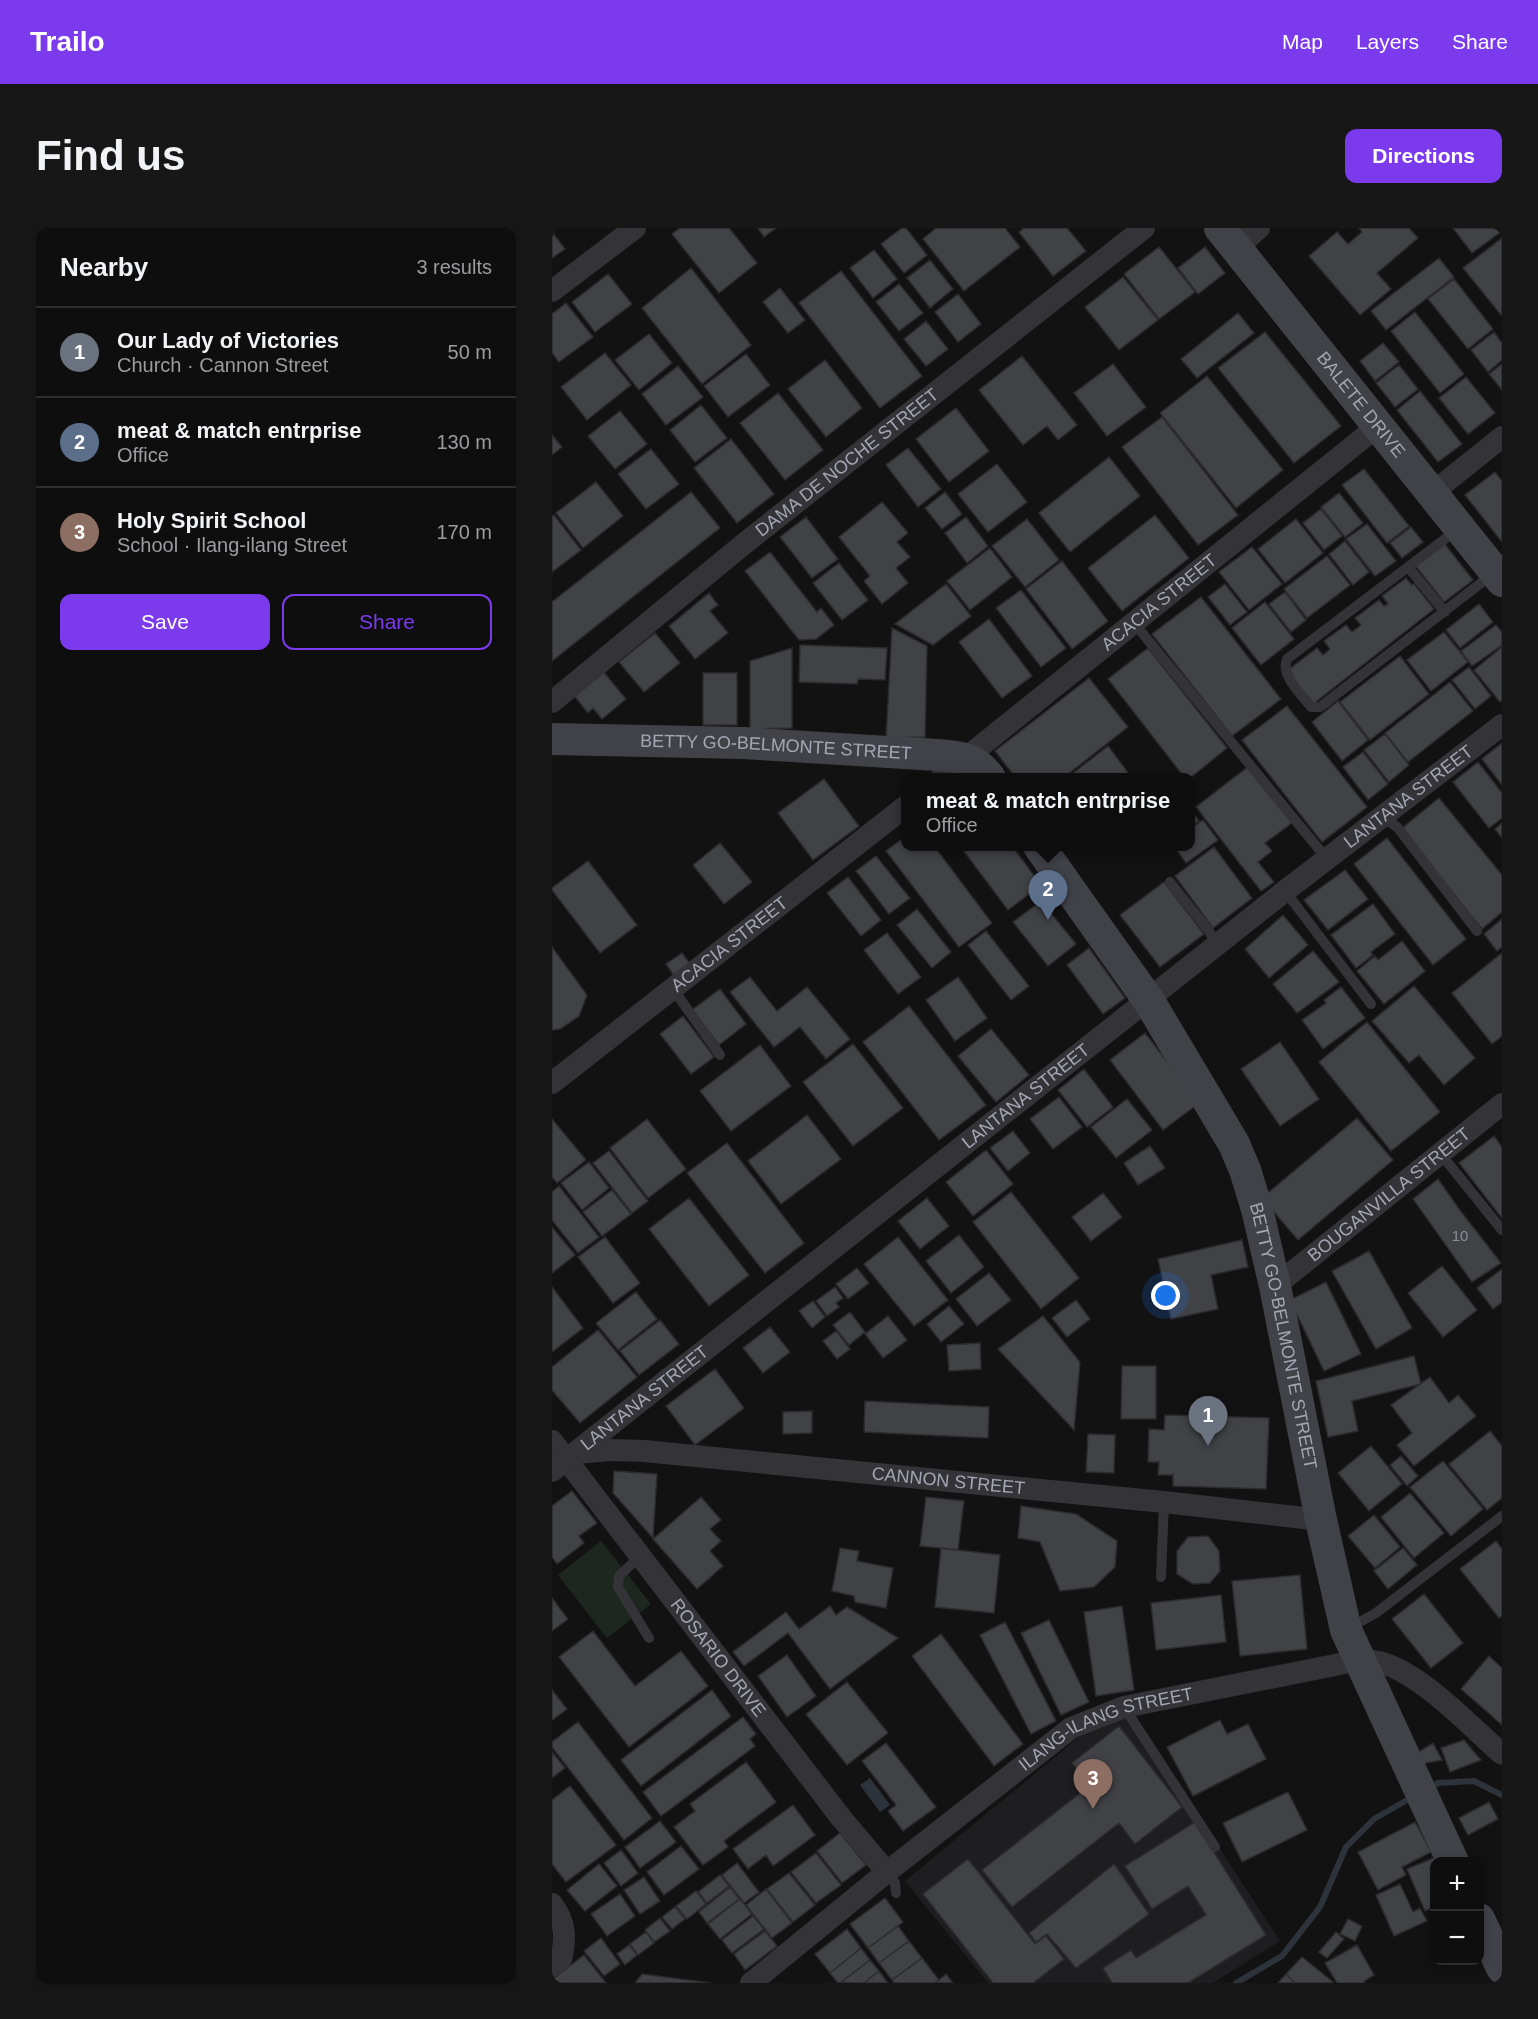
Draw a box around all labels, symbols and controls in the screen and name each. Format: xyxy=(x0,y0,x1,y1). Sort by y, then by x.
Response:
text: Trailo xyxy=(30,26,105,57)
text: Map xyxy=(1282,30,1323,53)
text: Layers xyxy=(1356,30,1419,53)
text: Share xyxy=(1452,30,1508,53)
button: Directions xyxy=(1345,129,1502,183)
text: Find us xyxy=(36,132,185,179)
text: Nearby xyxy=(60,252,148,282)
text: 3 results xyxy=(416,256,492,278)
text: Our Lady of Victories xyxy=(117,328,339,353)
text: 1 xyxy=(74,341,85,363)
text: 50 m xyxy=(448,341,492,363)
street label: BALETE DRIVE xyxy=(1313,348,1409,461)
text: Church · Cannon Street xyxy=(117,354,328,376)
street label: DAMA DE NOCHE STREET xyxy=(752,384,942,541)
text: meat & match entrprise xyxy=(117,418,362,443)
text: 2 xyxy=(74,431,85,453)
text: 130 m xyxy=(436,431,492,453)
text: Office xyxy=(117,444,169,466)
text: Holy Spirit School xyxy=(117,508,306,533)
text: 3 xyxy=(74,521,85,543)
text: 170 m xyxy=(436,521,492,543)
text: School · Ilang-ilang Street xyxy=(117,534,347,556)
street label: ACACIA STREET xyxy=(1097,550,1221,655)
button: Save xyxy=(60,594,270,650)
button: Share xyxy=(282,594,492,650)
street label: BETTY GO-BELMONTE STREET xyxy=(640,731,912,763)
street label: LANTANA STREET xyxy=(1340,741,1477,852)
popup xyxy=(901,773,1195,851)
text: meat & match entrprise xyxy=(926,788,1170,813)
text: Office xyxy=(926,814,978,836)
pin: 2 xyxy=(1028,870,1068,920)
street label: ACACIA STREET xyxy=(667,893,791,996)
street label: LANTANA STREET xyxy=(958,1040,1093,1153)
street label: BOUGANVILLA STREET xyxy=(1304,1124,1474,1266)
street label: BETTY GO-BELMONTE STREET xyxy=(1246,1200,1321,1471)
house number: 10 xyxy=(1452,1227,1468,1244)
your location xyxy=(1151,1281,1180,1310)
street label: LANTANA STREET xyxy=(577,1341,712,1454)
pin: 1 xyxy=(1188,1396,1228,1446)
street label: CANNON STREET xyxy=(871,1463,1026,1498)
street label: ROSARIO DRIVE xyxy=(667,1595,770,1720)
street label: ILANG-ILANG STREET xyxy=(1015,1684,1194,1775)
pin: 3 xyxy=(1074,1760,1112,1809)
map controls xyxy=(1430,1857,1484,1965)
button: + xyxy=(1430,1857,1484,1911)
button: − xyxy=(1430,1911,1484,1965)

